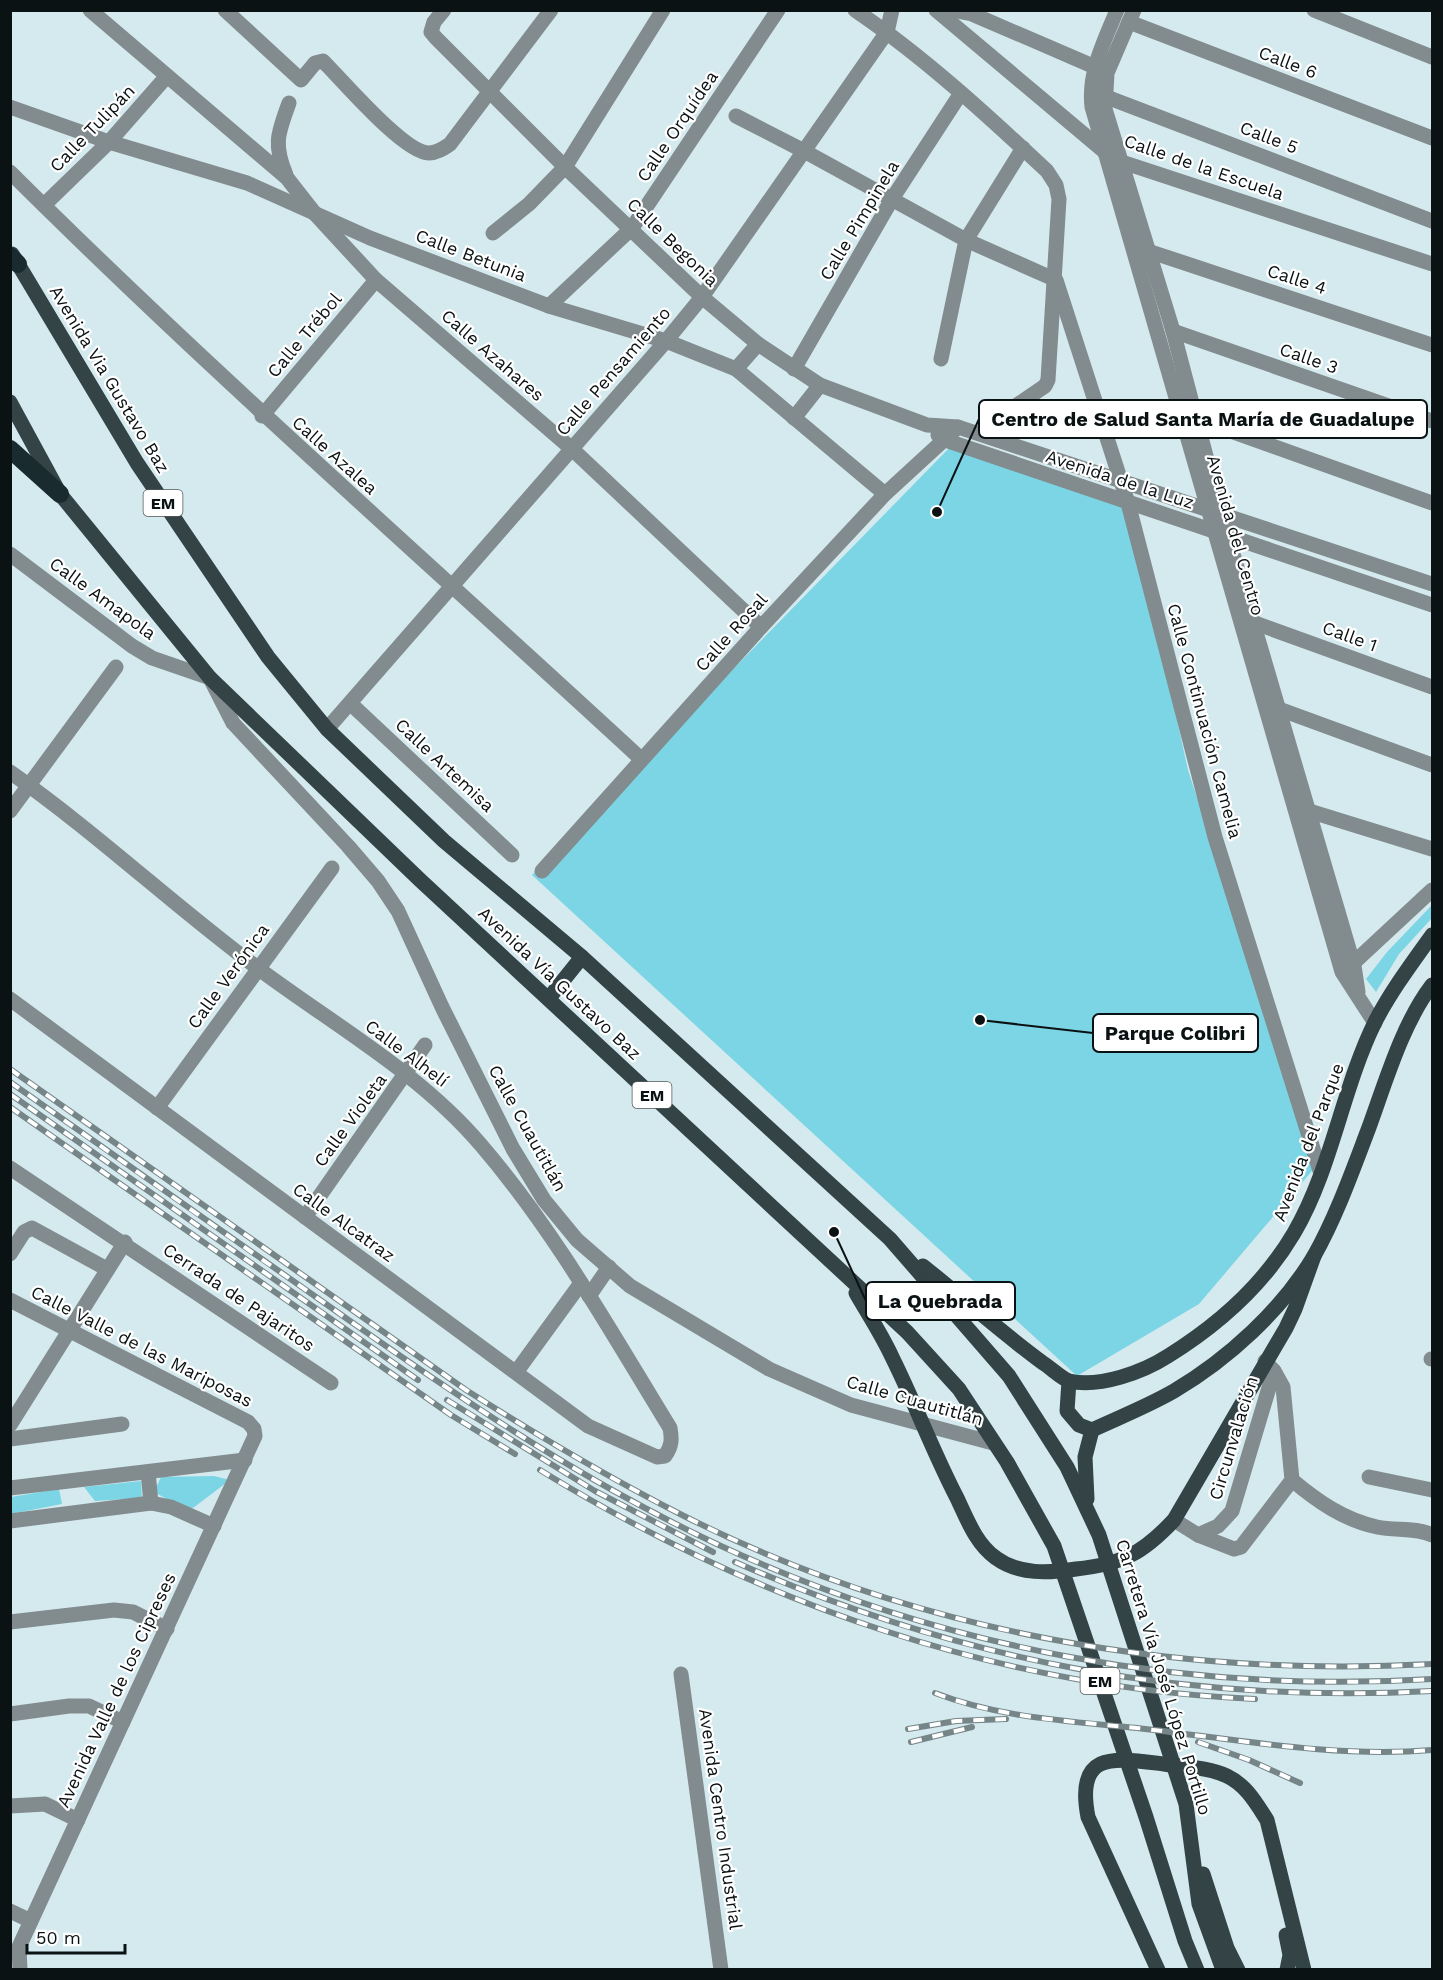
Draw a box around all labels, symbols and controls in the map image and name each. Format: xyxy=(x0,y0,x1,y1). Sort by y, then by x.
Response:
street label: Calle 6 xyxy=(1256,41,1320,83)
street label: Calle Orquídea xyxy=(632,66,722,186)
street label: Calle Tulipán xyxy=(45,80,139,176)
street label: Calle 5 xyxy=(1237,116,1301,158)
street label: Calle de la Escuela xyxy=(1121,130,1287,204)
street label: Calle Pimpinela xyxy=(815,156,903,284)
street label: Calle Begonia xyxy=(623,193,723,291)
street label: Calle Betunia xyxy=(413,224,529,286)
street label: Calle 4 xyxy=(1265,260,1329,298)
street label: Avenida Via Gustavo Baz xyxy=(46,282,174,476)
street label: Calle Trébol xyxy=(262,288,346,382)
street label: Calle Pensamiento xyxy=(551,302,675,440)
street label: Calle Azahares xyxy=(437,305,549,405)
street label: Calle 3 xyxy=(1277,338,1341,378)
callout: Centro de Salud Santa María de Guadalupe xyxy=(979,400,1427,438)
text: Centro de Salud Santa María de Guadalupe xyxy=(991,407,1415,431)
street label: Calle Azalea xyxy=(288,411,382,499)
street label: Avenida de la Luz xyxy=(1043,445,1197,513)
street label: Avenida del Centro xyxy=(1203,452,1269,618)
road number: EM xyxy=(144,490,182,516)
street label: Calle Amapola xyxy=(46,552,160,644)
street label: Calle Rosal xyxy=(690,588,772,675)
street label: Calle Continuación Camelia xyxy=(1163,601,1247,841)
street label: Calle 1 xyxy=(1320,616,1380,656)
street label: Calle Artemisa xyxy=(391,714,499,816)
street label: Avenida Vía Gustavo Baz xyxy=(474,902,646,1064)
street label: Calle Verónica xyxy=(183,919,273,1033)
callout: Parque Colibri xyxy=(1093,1014,1258,1052)
street label: Calle Alhelí xyxy=(361,1015,453,1091)
text: Parque Colibri xyxy=(1105,1021,1245,1045)
street label: Avenida del Parque xyxy=(1268,1060,1348,1224)
street label: Calle Cuautitlán xyxy=(485,1061,571,1195)
street label: Calle Violeta xyxy=(309,1069,391,1171)
road number: EM xyxy=(632,1082,672,1108)
street label: Calle Alcatraz xyxy=(289,1178,399,1266)
street label: Cerrada de Pajaritos xyxy=(159,1238,319,1356)
street label: Calle Valle de las Mariposas xyxy=(28,1281,256,1411)
callout: La Quebrada xyxy=(866,1282,1015,1320)
text: La Quebrada xyxy=(878,1289,1003,1313)
street label: Calle Cuautitlán xyxy=(844,1370,986,1430)
street label: Circunvalación xyxy=(1204,1374,1262,1502)
street label: Carretera Vía José López Portillo xyxy=(1112,1536,1216,1818)
street label: Avenida Valle de los Cipreses xyxy=(52,1569,180,1811)
road number: EM xyxy=(1080,1668,1120,1694)
street label: Avenida Centro Industrial xyxy=(695,1707,747,1931)
scale bar xyxy=(27,1917,124,1955)
text: 50 m xyxy=(36,1927,81,1948)

